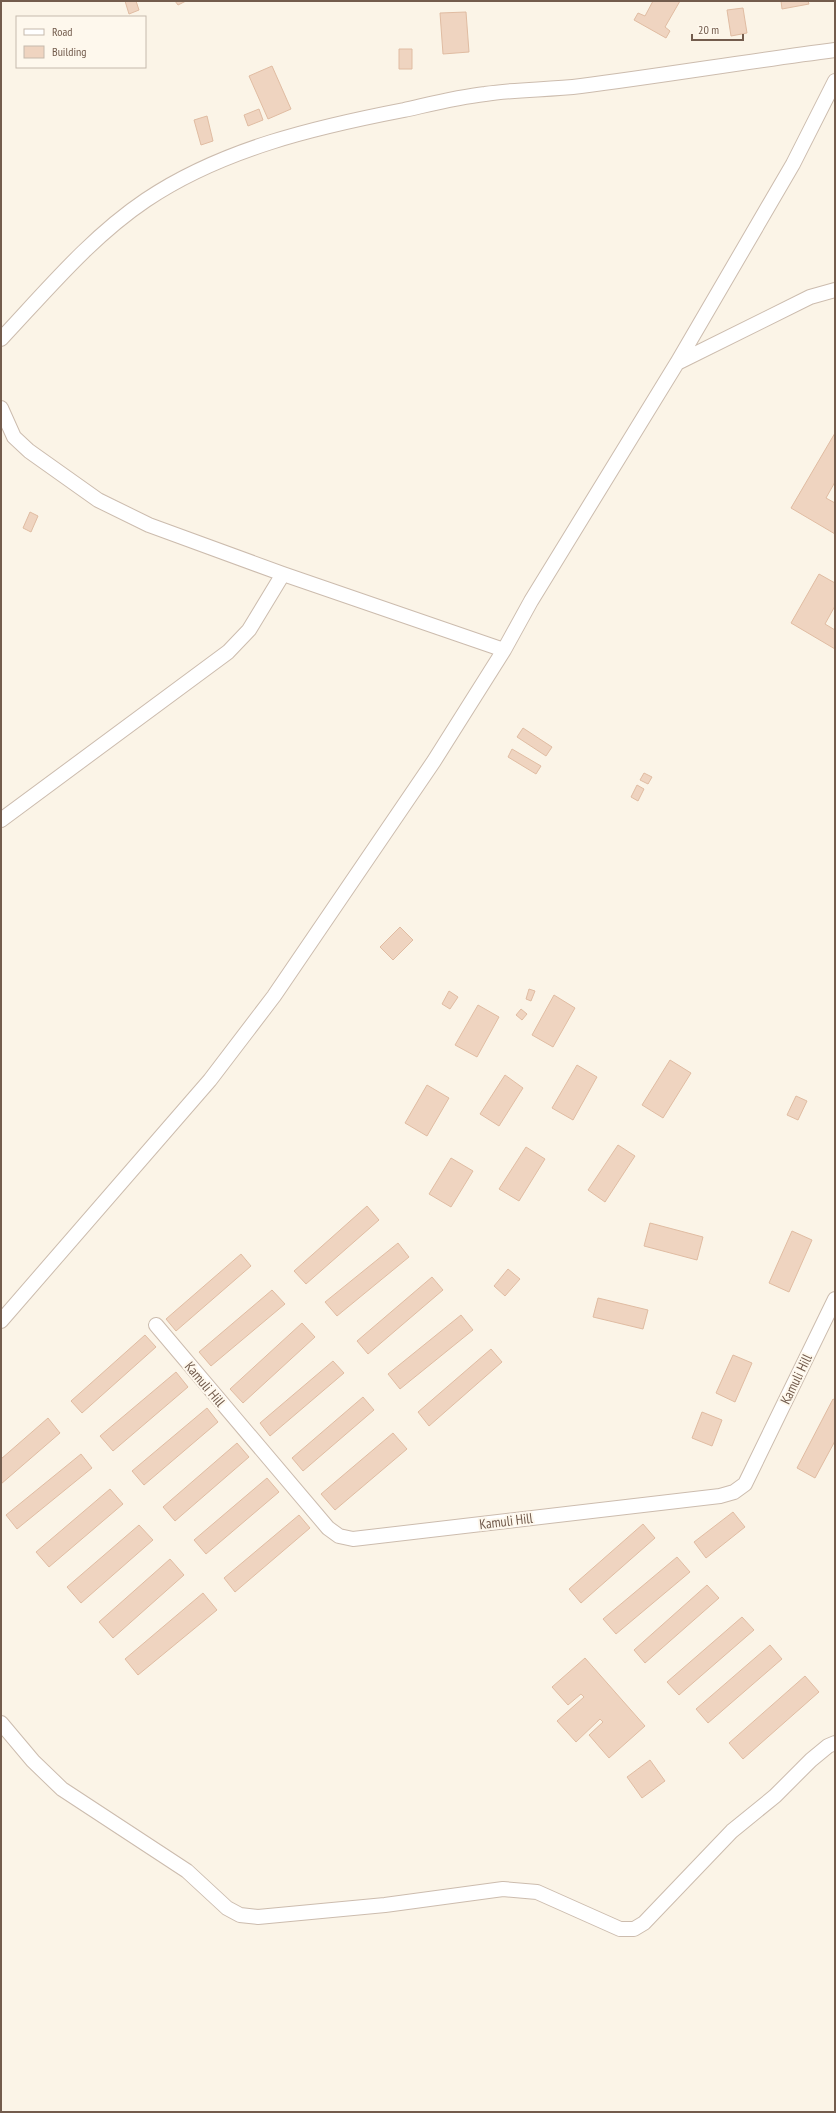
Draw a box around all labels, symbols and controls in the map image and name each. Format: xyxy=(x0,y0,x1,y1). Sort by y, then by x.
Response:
legend xyxy=(16,16,146,68)
scale bar xyxy=(692,16,743,42)
text: 20 m xyxy=(698,22,719,37)
text: Road xyxy=(52,24,72,39)
text: Building xyxy=(52,44,87,59)
street label: Kamuli Hill xyxy=(776,1350,816,1407)
street label: Kamuli Hill xyxy=(181,1358,230,1411)
street label: Kamuli Hill xyxy=(478,1509,534,1533)

